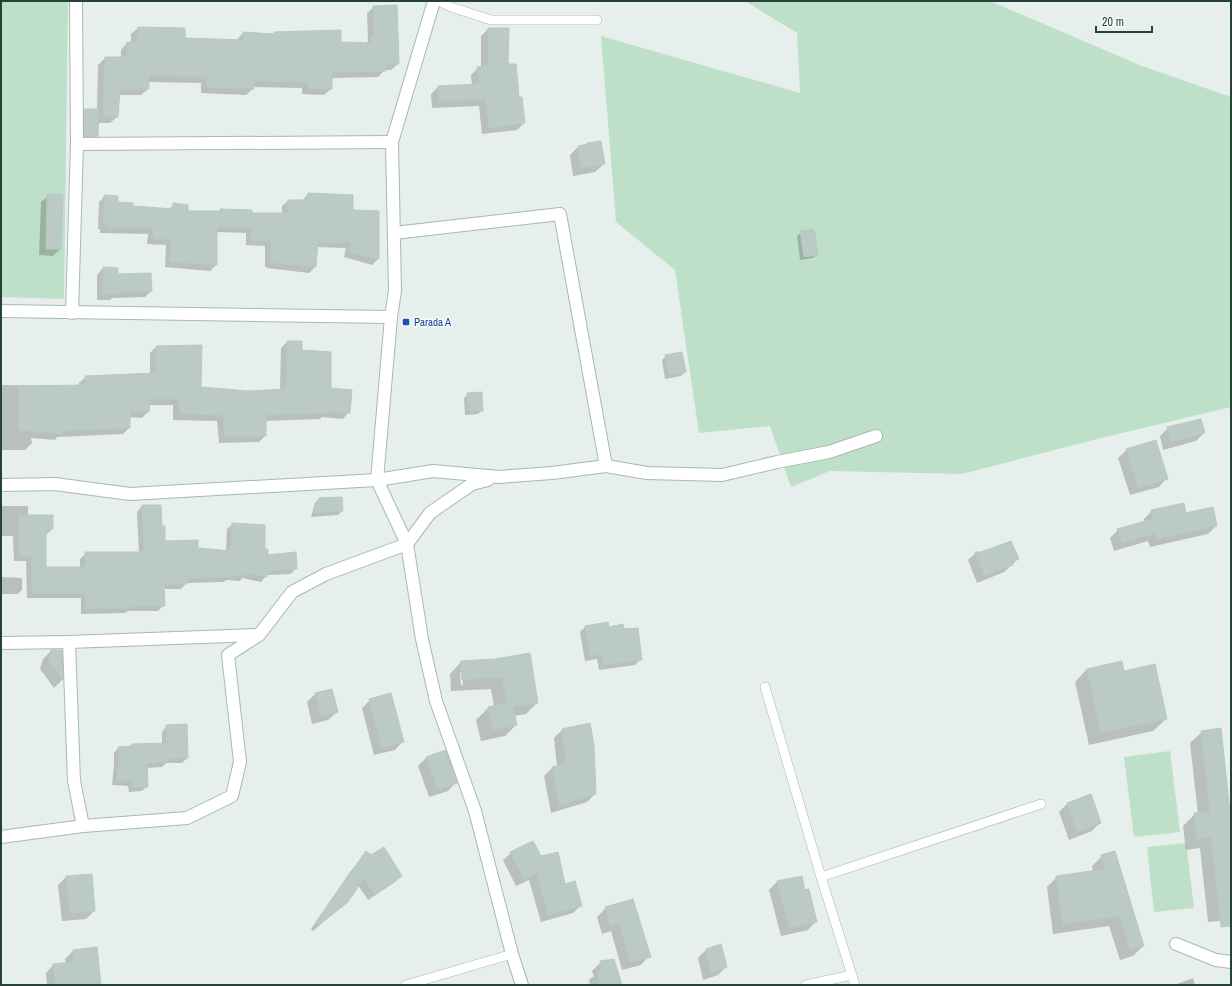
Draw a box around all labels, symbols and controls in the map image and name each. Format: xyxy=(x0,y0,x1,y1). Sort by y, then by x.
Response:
scale bar xyxy=(1096,8,1152,34)
text: 20 m xyxy=(1102,14,1124,30)
place label: Parada A xyxy=(414,315,452,329)
marker: Parada A xyxy=(401,317,411,327)

